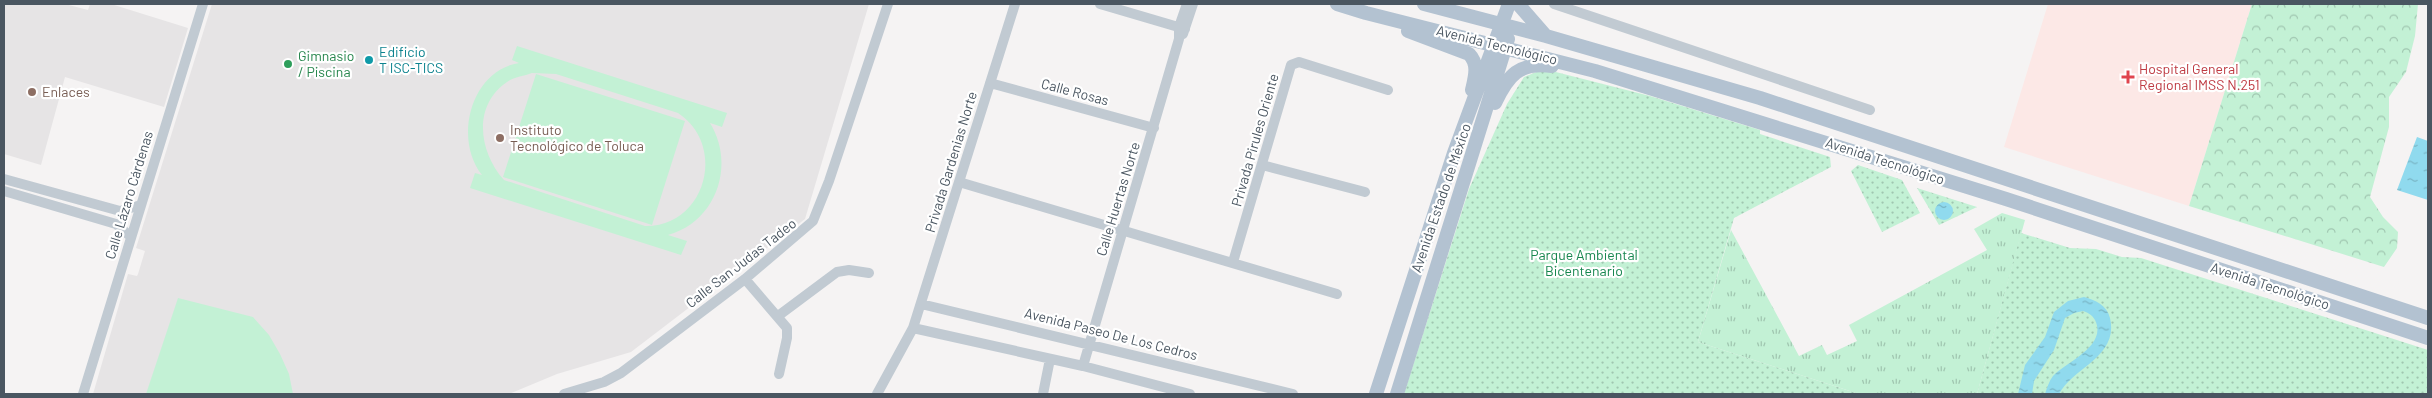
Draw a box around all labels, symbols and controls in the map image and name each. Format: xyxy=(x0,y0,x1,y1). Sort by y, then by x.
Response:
street label: Avenida Tecnológico xyxy=(1435,21,1559,68)
place label: Edificio T ISC-TICS xyxy=(379,43,443,76)
place label: Gimnasio / Piscina xyxy=(298,47,354,80)
marker: Edificio T ISC-TICS xyxy=(363,54,375,66)
marker: Gimnasio / Piscina xyxy=(282,58,294,70)
place label: Hospital General Regional IMSS N.251 xyxy=(2139,60,2260,93)
marker: Hospital General Regional IMSS N.251 xyxy=(2121,70,2135,84)
street label: Privada Pirules Oriente xyxy=(1227,71,1282,208)
street label: Calle Rosas xyxy=(1040,74,1111,109)
place label: Enlaces xyxy=(42,83,90,100)
marker: Enlaces xyxy=(26,86,38,98)
street label: Privada Gardenias Norte xyxy=(921,89,980,234)
place label: Instituto Tecnológico de Toluca xyxy=(510,121,644,154)
street label: Avenida Estado de México xyxy=(1407,121,1474,275)
street label: Calle Lázaro Cárdenas xyxy=(101,128,156,261)
marker: Instituto Tecnológico de Toluca xyxy=(494,132,506,144)
street label: Avenida Tecnológico xyxy=(1823,133,1947,188)
street label: Calle Huertas Norte xyxy=(1092,140,1143,258)
street label: Calle San Judas Tadeo xyxy=(682,214,799,311)
park label: Parque Ambiental Bicentenario xyxy=(1530,246,1638,279)
street label: Avenida Tecnológico xyxy=(2208,258,2332,313)
street label: Avenida Paseo De Los Cedros xyxy=(1023,304,1200,363)

